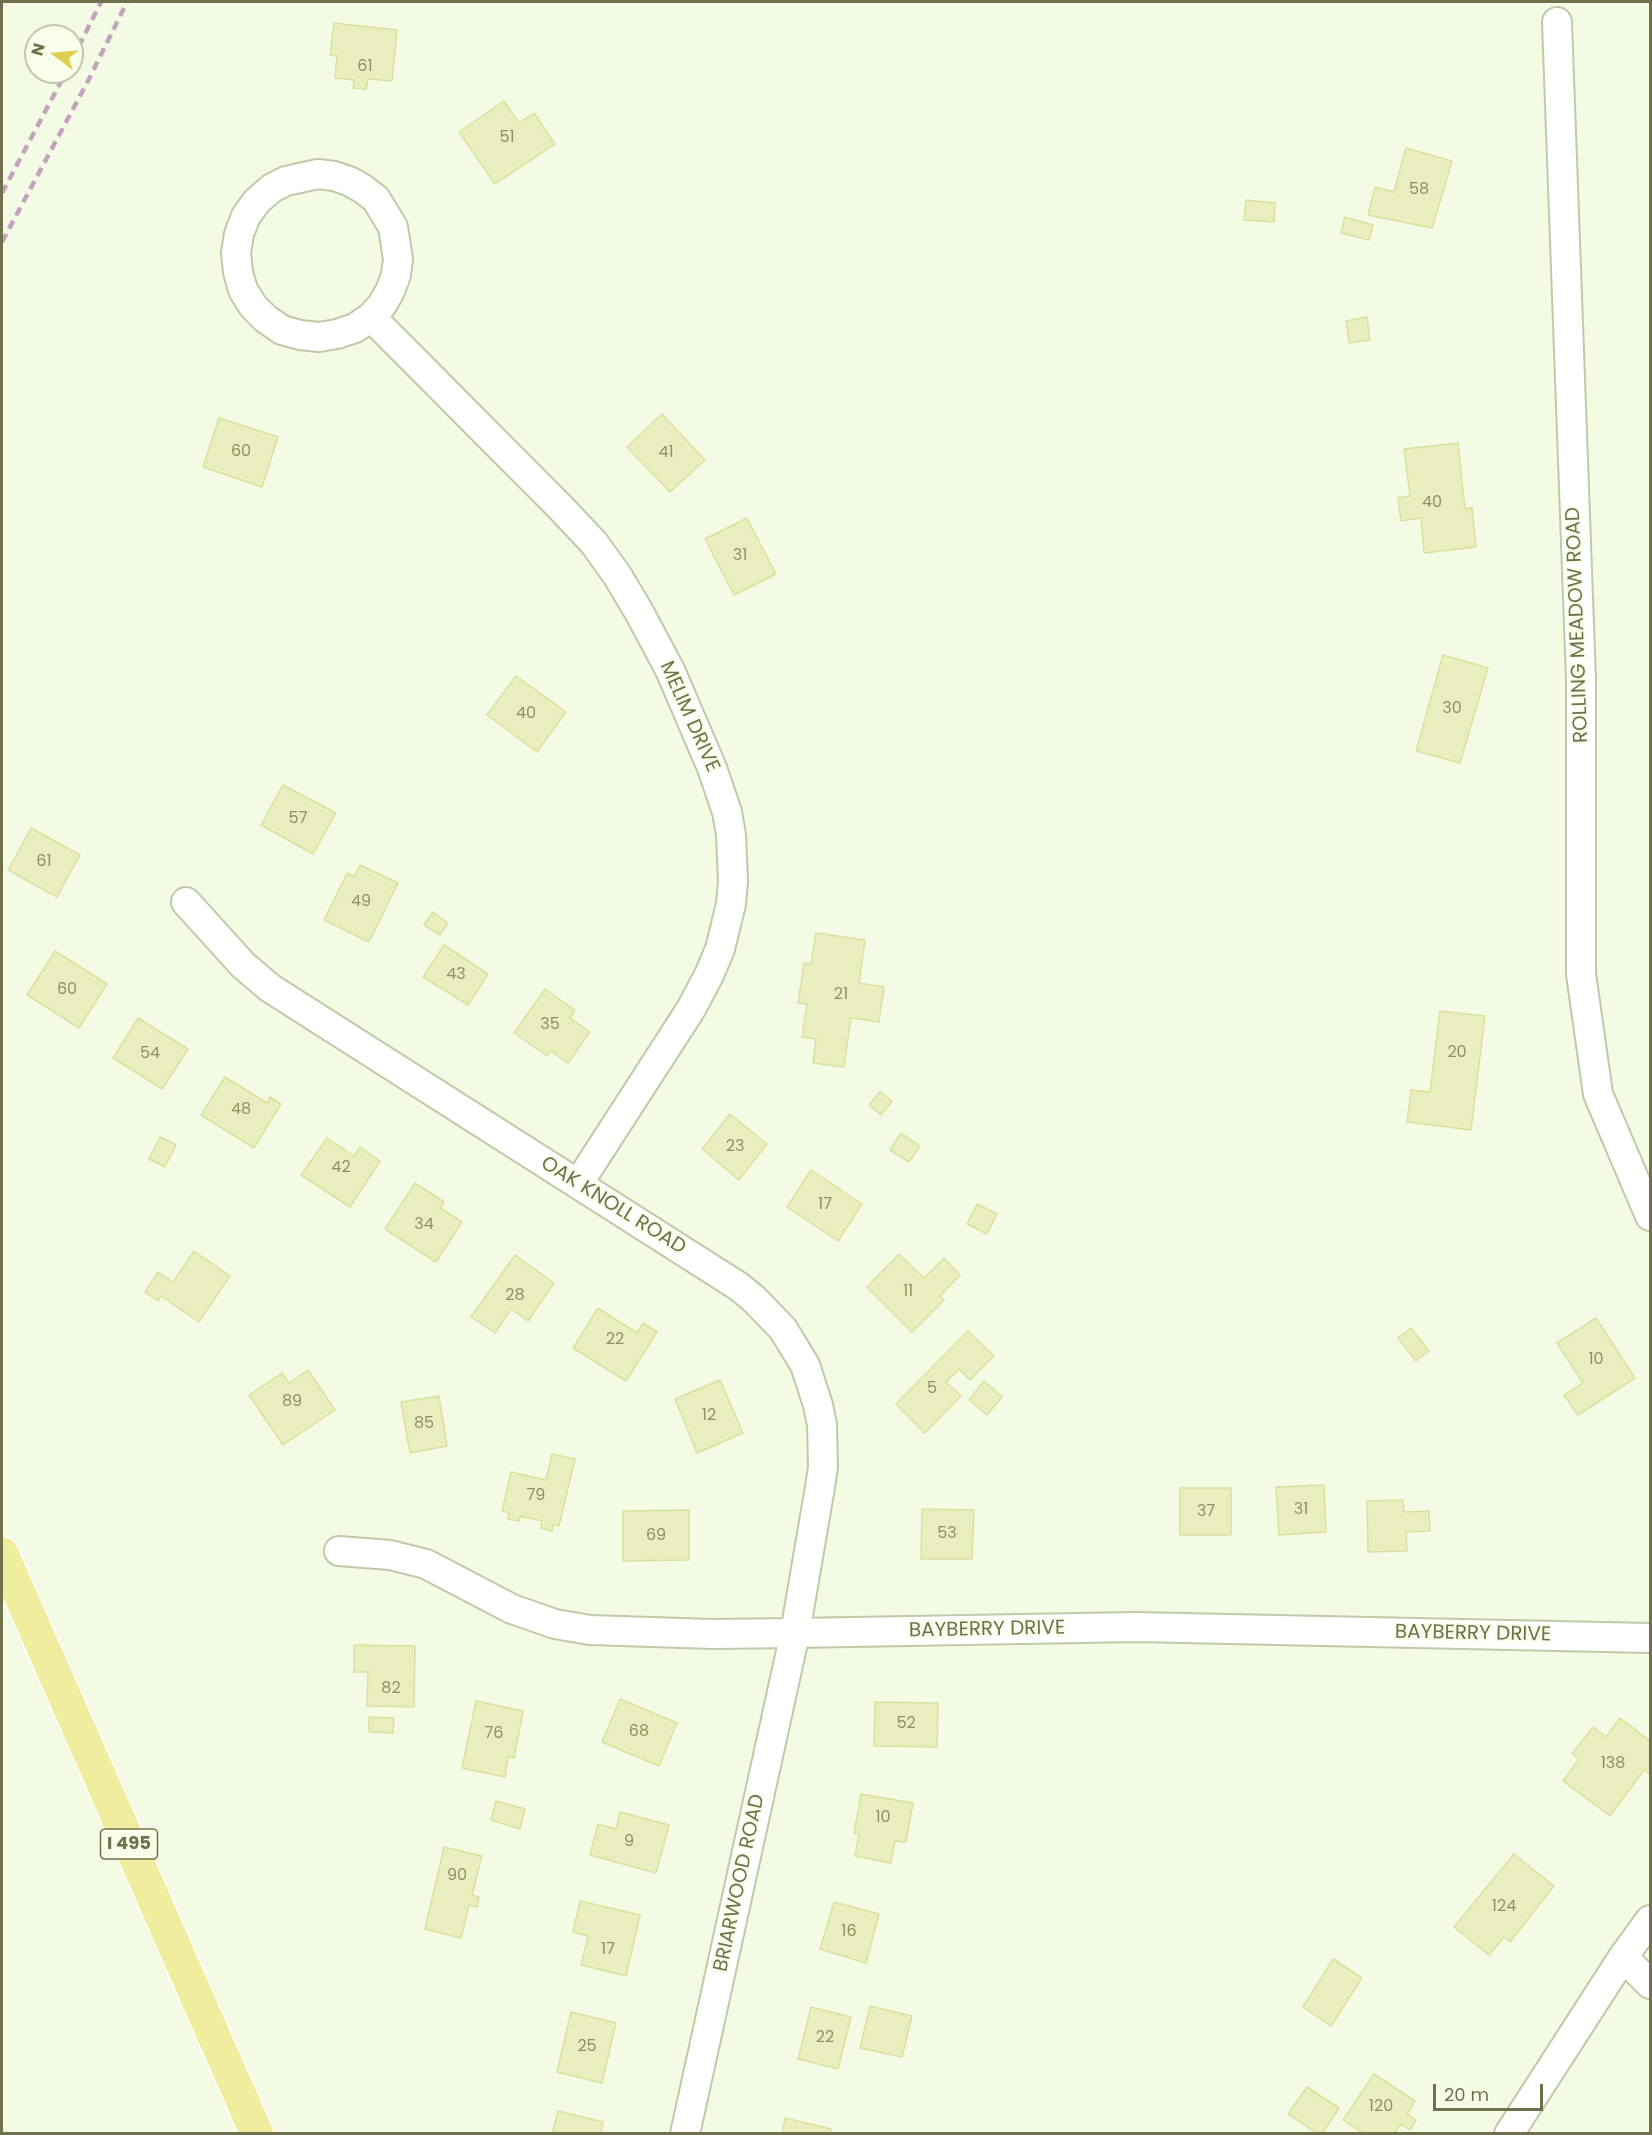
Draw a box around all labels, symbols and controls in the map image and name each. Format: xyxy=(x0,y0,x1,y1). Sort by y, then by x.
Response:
north arrow xyxy=(24,24,84,84)
text: N xyxy=(25,40,51,58)
house number: 61 xyxy=(357,57,373,77)
house number: 51 xyxy=(499,128,515,148)
house number: 58 xyxy=(1409,180,1429,200)
house number: 60 xyxy=(231,442,251,462)
house number: 41 xyxy=(658,443,674,463)
house number: 40 xyxy=(1422,493,1442,513)
street label: ROLLING MEADOW ROAD xyxy=(1562,507,1594,743)
house number: 31 xyxy=(733,546,747,566)
street label: MELIM DRIVE xyxy=(654,658,724,776)
house number: 30 xyxy=(1442,699,1462,719)
house number: 40 xyxy=(516,704,536,724)
house number: 57 xyxy=(289,809,307,829)
house number: 61 xyxy=(36,852,52,872)
house number: 49 xyxy=(351,892,371,912)
house number: 43 xyxy=(446,965,466,985)
house number: 60 xyxy=(57,980,77,1000)
house number: 21 xyxy=(834,985,848,1005)
house number: 35 xyxy=(540,1015,560,1035)
house number: 20 xyxy=(1447,1043,1467,1063)
house number: 54 xyxy=(140,1044,160,1064)
house number: 48 xyxy=(231,1100,251,1120)
house number: 23 xyxy=(726,1137,744,1157)
street label: OAK KNOLL ROAD xyxy=(536,1152,690,1260)
house number: 42 xyxy=(331,1158,351,1178)
house number: 17 xyxy=(818,1195,832,1215)
house number: 34 xyxy=(414,1215,434,1235)
house number: 11 xyxy=(903,1282,913,1302)
house number: 28 xyxy=(505,1286,525,1306)
house number: 22 xyxy=(606,1330,624,1350)
house number: 10 xyxy=(1588,1350,1604,1370)
house number: 5 xyxy=(927,1379,937,1399)
house number: 89 xyxy=(282,1392,302,1412)
house number: 12 xyxy=(702,1406,716,1426)
house number: 85 xyxy=(414,1414,434,1434)
house number: 79 xyxy=(527,1486,545,1506)
house number: 31 xyxy=(1294,1500,1308,1520)
house number: 37 xyxy=(1197,1502,1215,1522)
house number: 53 xyxy=(937,1524,957,1544)
house number: 69 xyxy=(646,1526,666,1546)
street label: BAYBERRY DRIVE xyxy=(909,1617,1065,1643)
street label: BAYBERRY DRIVE xyxy=(1395,1621,1551,1647)
house number: 82 xyxy=(381,1679,401,1699)
house number: 52 xyxy=(896,1714,916,1734)
house number: 68 xyxy=(629,1722,649,1742)
house number: 76 xyxy=(485,1724,503,1744)
house number: 138 xyxy=(1601,1754,1625,1774)
street label: BRIARWOOD ROAD xyxy=(709,1792,771,1974)
house number: 10 xyxy=(875,1808,891,1828)
road number: I 495 xyxy=(100,1829,158,1859)
house number: 9 xyxy=(624,1832,634,1852)
house number: 90 xyxy=(447,1866,467,1886)
house number: 124 xyxy=(1492,1897,1516,1917)
house number: 16 xyxy=(841,1922,857,1942)
house number: 17 xyxy=(601,1940,615,1960)
house number: 22 xyxy=(816,2028,834,2048)
house number: 25 xyxy=(577,2037,597,2057)
scale bar xyxy=(1436,2072,1546,2110)
text: 20 m xyxy=(1444,2082,1489,2107)
house number: 120 xyxy=(1369,2097,1393,2117)

